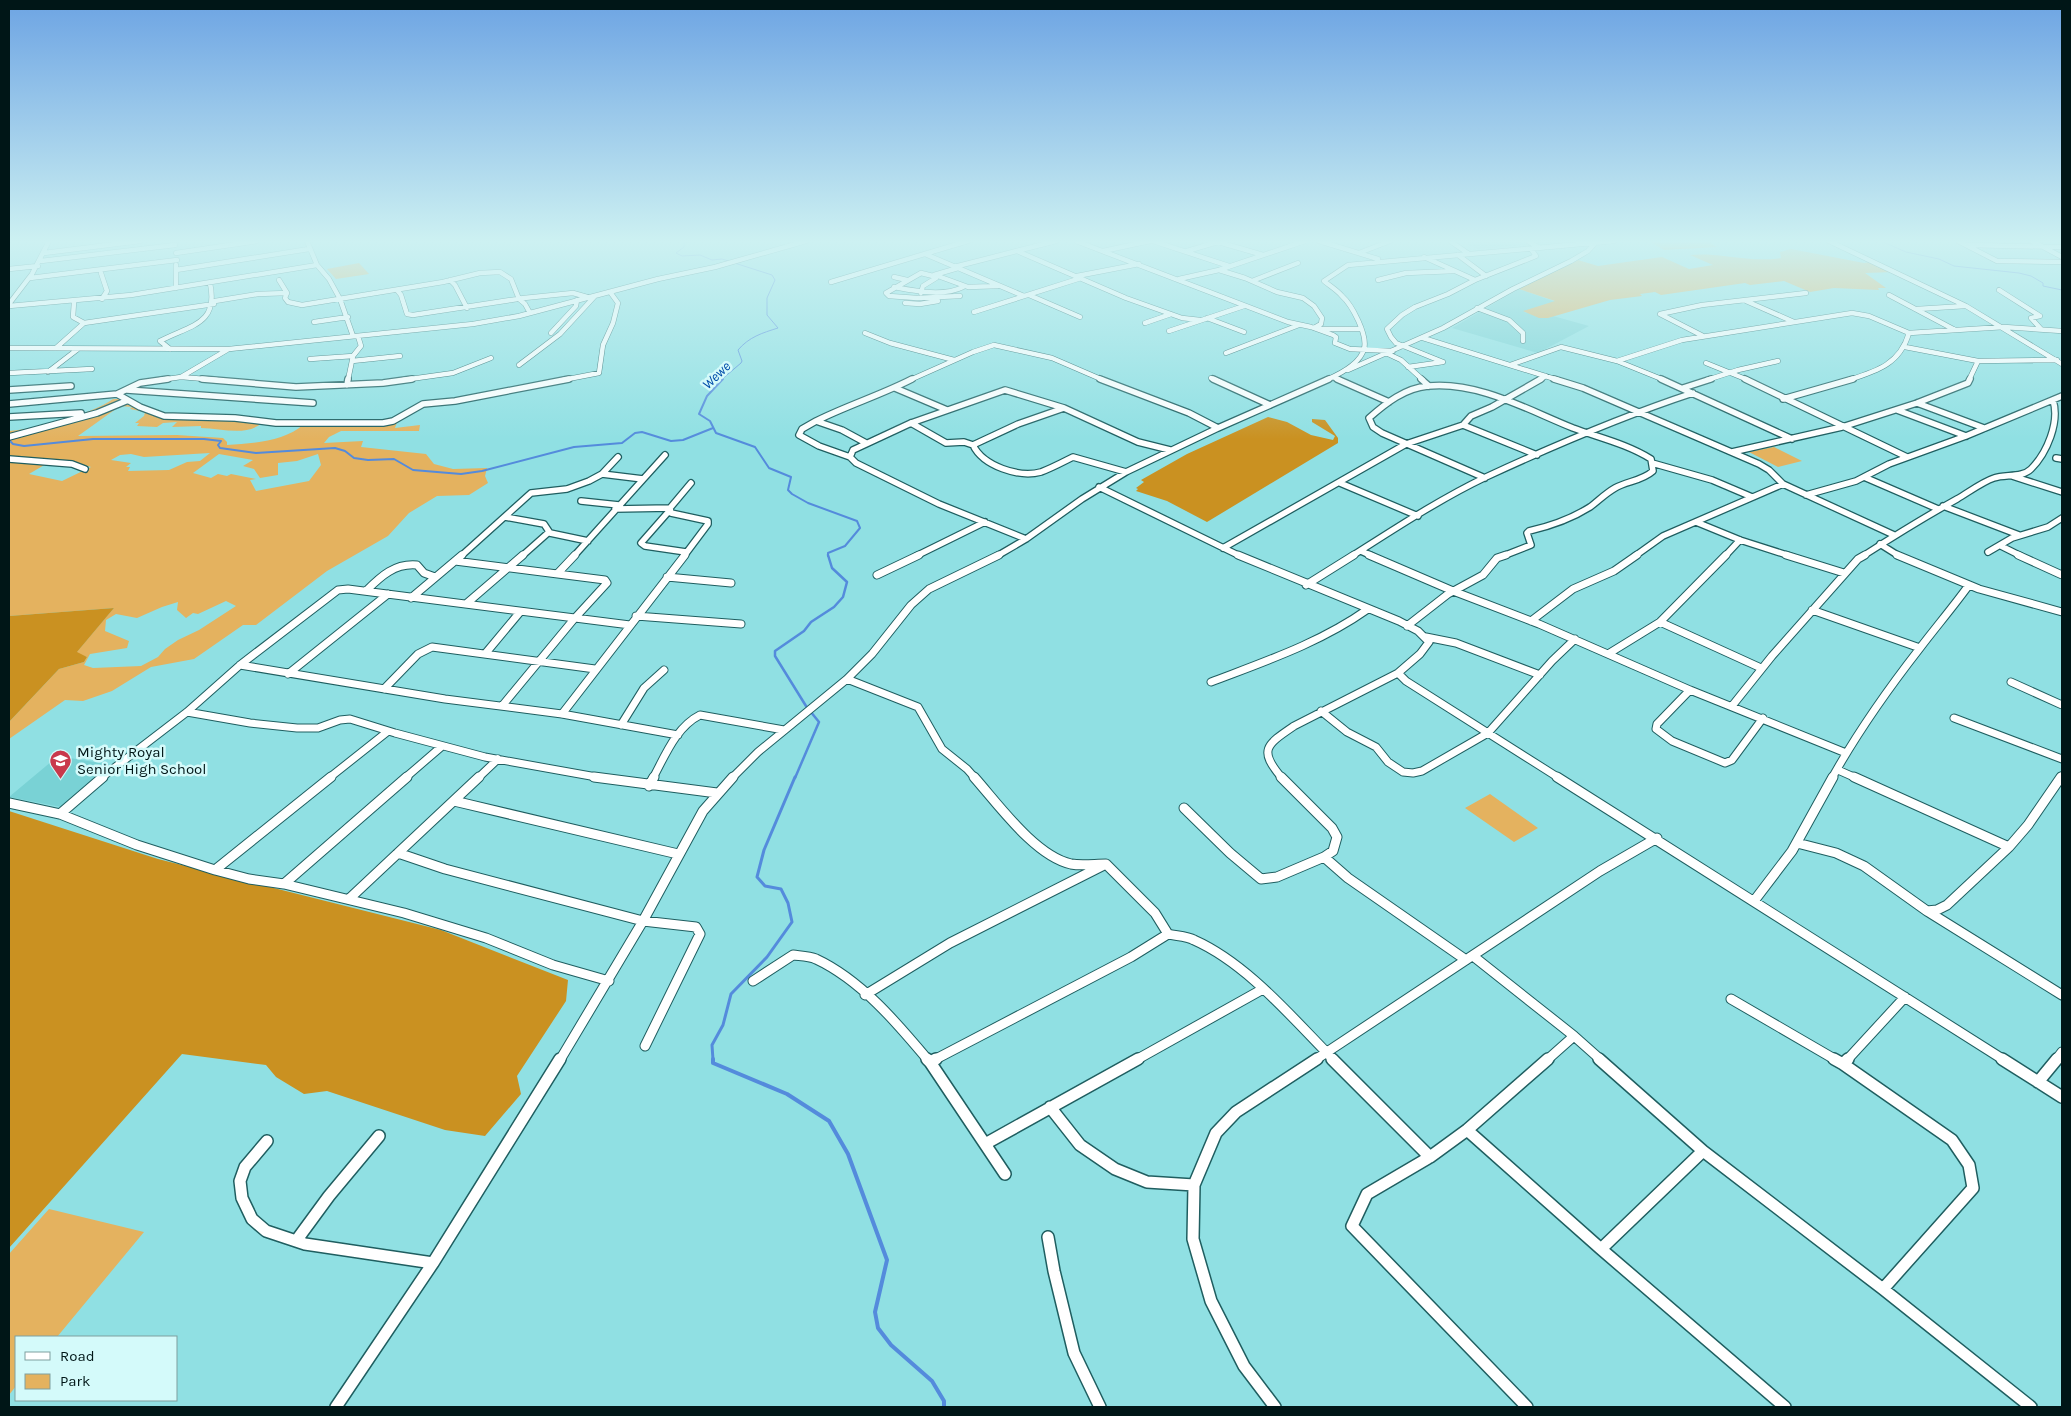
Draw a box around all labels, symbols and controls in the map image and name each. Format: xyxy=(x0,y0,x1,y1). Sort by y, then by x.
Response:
water label: Wewe xyxy=(699,357,734,393)
place label: Mighty Royal Senior High School xyxy=(77,743,207,778)
school or university icon: Mighty Royal Senior High School xyxy=(49,749,73,780)
legend xyxy=(15,1336,178,1401)
text: Road xyxy=(60,1347,95,1365)
text: Park xyxy=(60,1372,90,1390)

